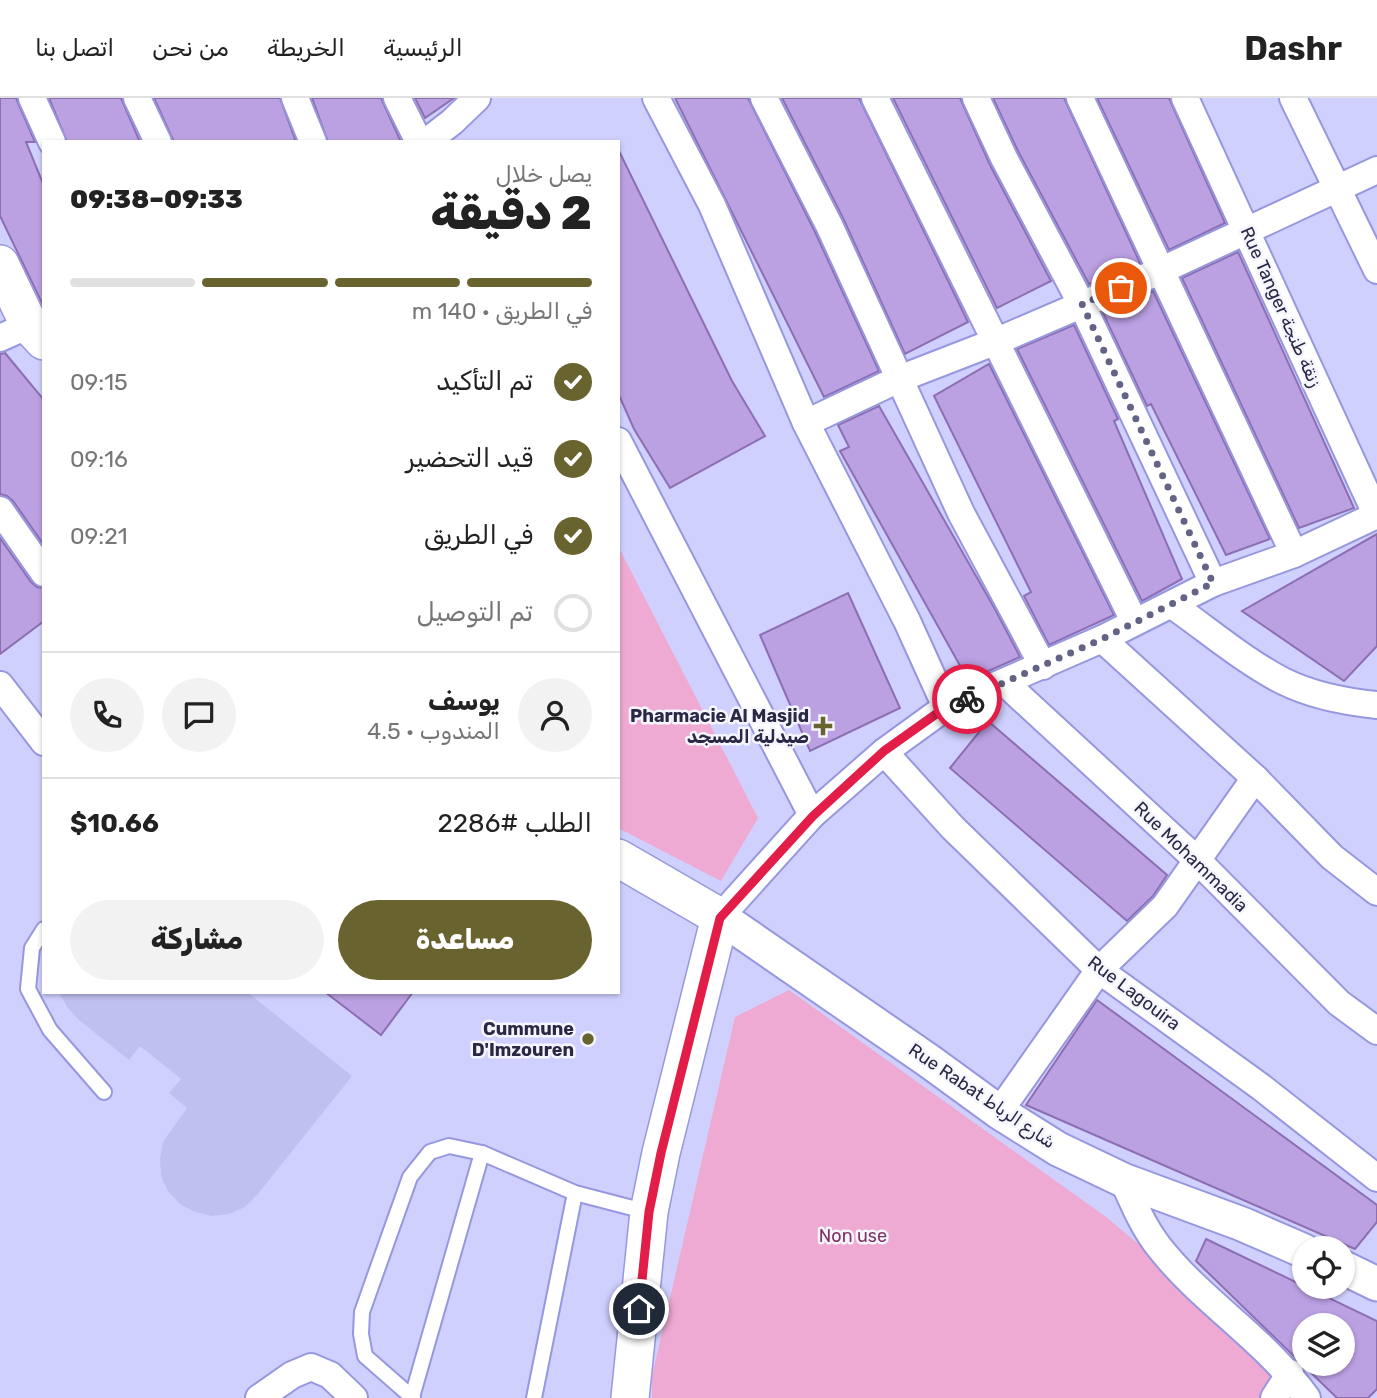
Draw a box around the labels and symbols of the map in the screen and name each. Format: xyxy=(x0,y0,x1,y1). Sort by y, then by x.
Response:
street label: Rue Tanger زنقة طنجة xyxy=(1236,223,1326,391)
pin xyxy=(1091,258,1151,318)
courier xyxy=(932,664,1002,734)
place label: Pharmacie Al Masjid صيدلية المسجد xyxy=(630,705,809,748)
marker: Pharmacie Al Masjid صيدلية المسجد xyxy=(815,718,831,734)
street label: Rue Mohammadia xyxy=(1130,797,1252,917)
street label: Rue Lagouira xyxy=(1083,951,1185,1035)
place label: Cummune D'Imzouren xyxy=(472,1018,574,1061)
marker: Cummune D'Imzouren xyxy=(580,1031,596,1047)
street label: Rue Rabat شارع الرباط xyxy=(904,1039,1060,1154)
park label: Non use xyxy=(819,1225,887,1247)
pin xyxy=(609,1279,669,1339)

